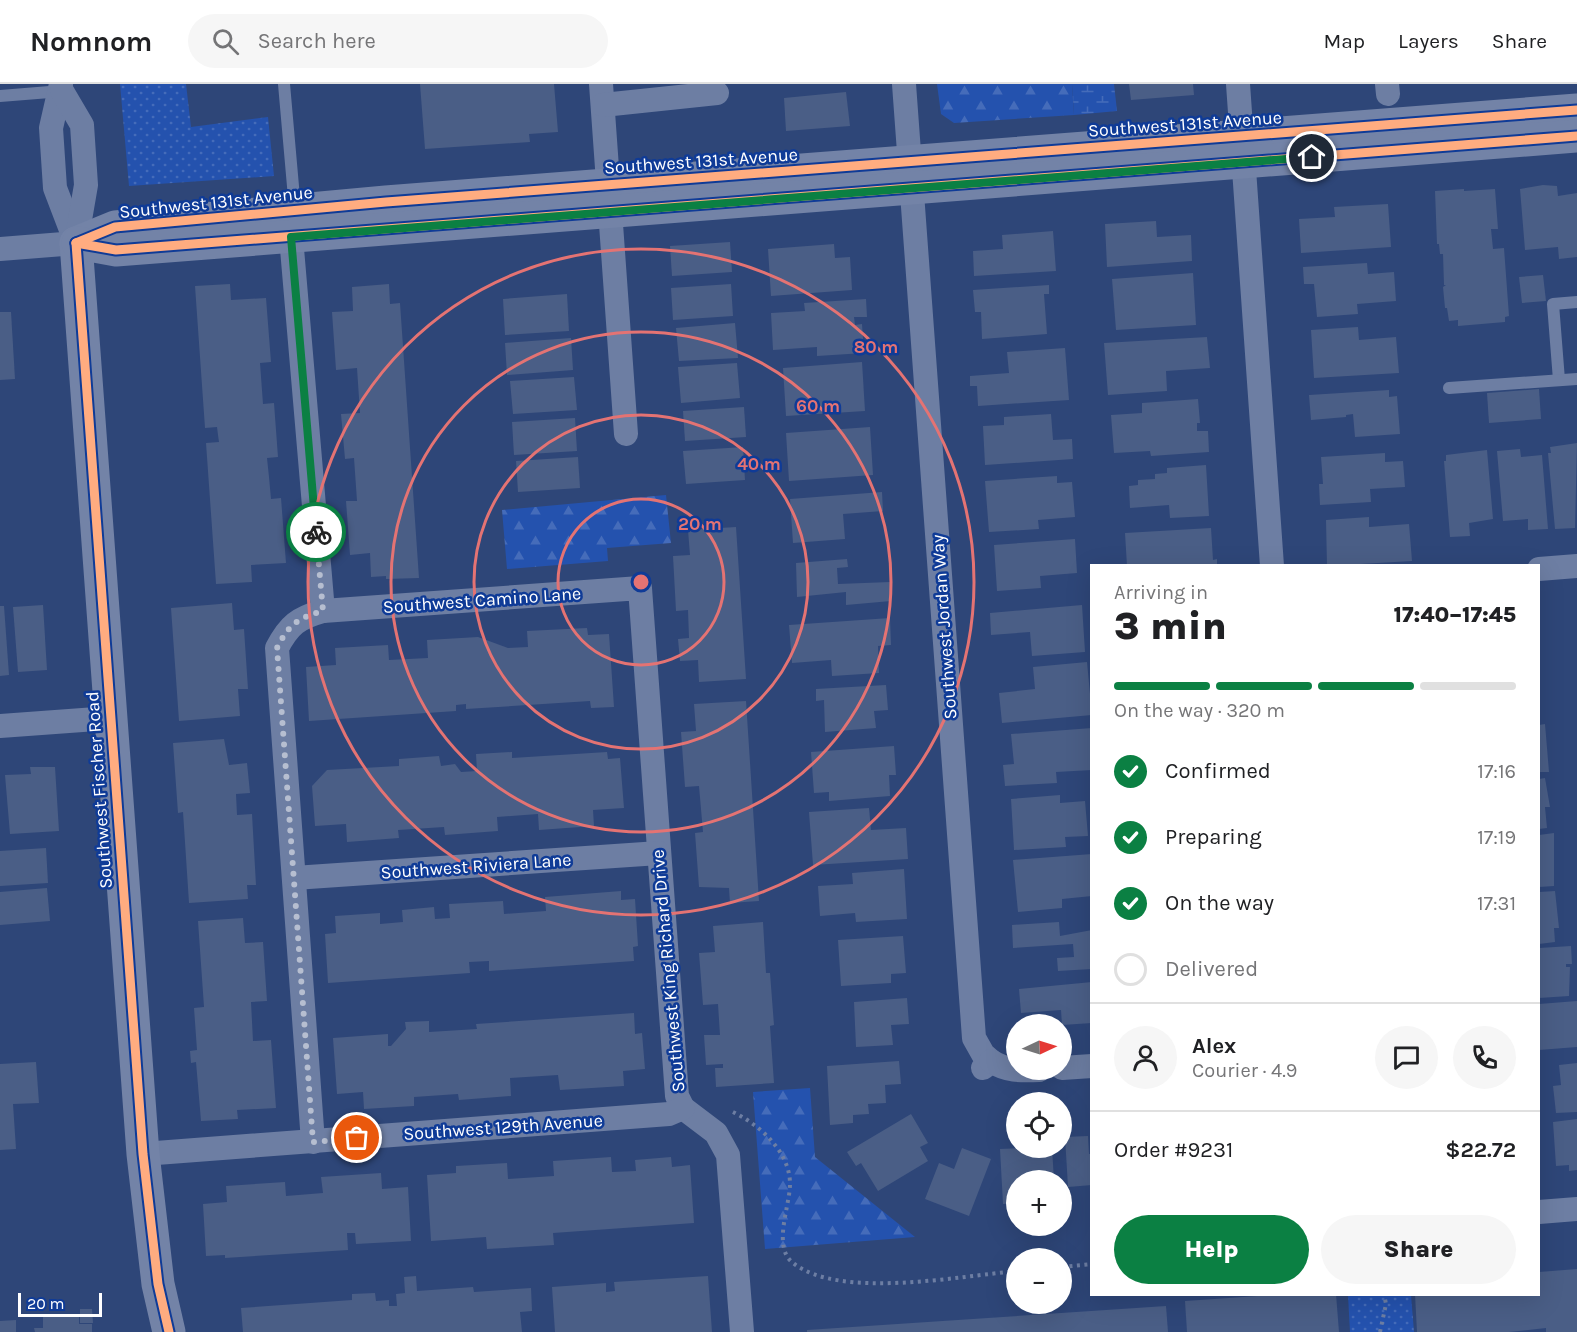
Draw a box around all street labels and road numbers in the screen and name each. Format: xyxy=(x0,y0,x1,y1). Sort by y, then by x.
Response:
street label: Southwest 131st Avenue xyxy=(1087,106,1283,142)
street label: Southwest 131st Avenue xyxy=(603,143,799,179)
street label: Southwest 131st Avenue xyxy=(118,181,314,223)
street label: Southwest Jordan Way xyxy=(927,533,961,720)
street label: Southwest Camino Lane xyxy=(382,582,582,618)
street label: Southwest Fischer Road xyxy=(81,691,117,889)
street label: Southwest Riviera Lane xyxy=(380,848,572,884)
street label: Southwest King Richard Drive xyxy=(646,849,690,1093)
street label: Southwest 129th Avenue xyxy=(402,1109,604,1145)

